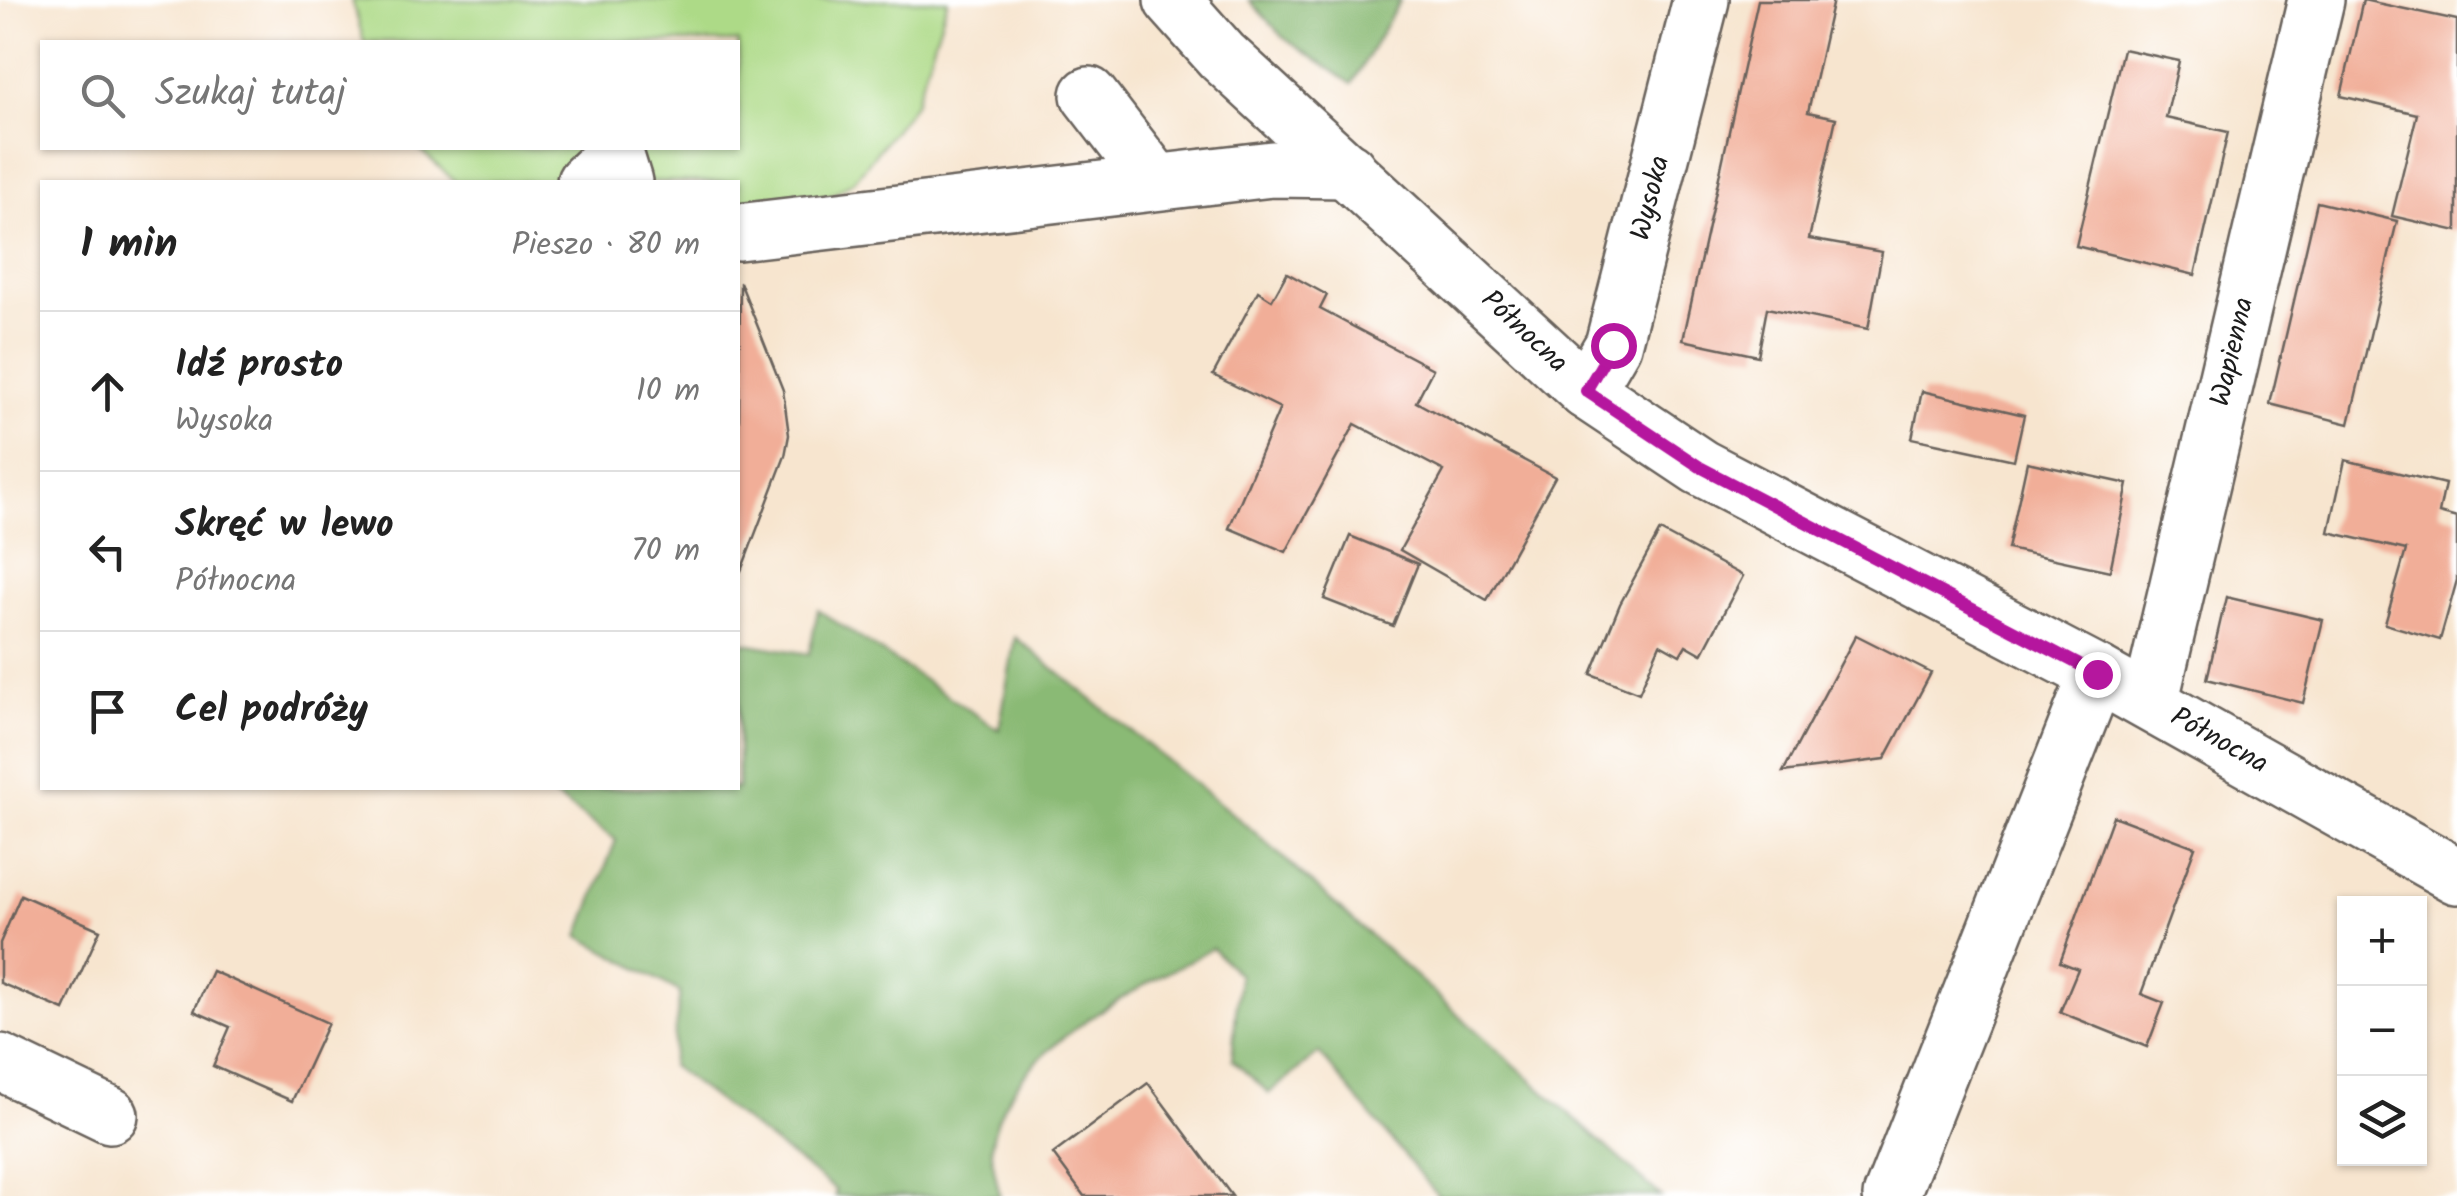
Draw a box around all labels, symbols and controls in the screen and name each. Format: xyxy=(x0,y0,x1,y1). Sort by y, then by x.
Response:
search box xyxy=(40,40,740,150)
text: Szukaj tutaj xyxy=(155,65,346,125)
icon: search xyxy=(75,68,130,123)
street label: Wysoka xyxy=(1619,151,1683,245)
text: 1 min xyxy=(80,212,177,279)
text: Pieszo · 80 m xyxy=(512,220,700,271)
street label: Północna xyxy=(1470,279,1578,385)
street label: Wapienna xyxy=(2199,293,2267,411)
route start xyxy=(1591,323,1637,369)
text: Idź prosto xyxy=(175,336,343,396)
icon: ahead xyxy=(80,364,135,419)
text: 10 m xyxy=(636,366,700,417)
text: Wysoka xyxy=(175,396,273,447)
text: Skręć w lewo xyxy=(175,496,394,556)
icon: left xyxy=(80,524,135,579)
text: 70 m xyxy=(631,526,700,577)
text: Północna xyxy=(175,556,296,607)
route end xyxy=(2075,652,2121,698)
text: Cel podróży xyxy=(175,681,368,741)
icon: arrive xyxy=(80,684,135,739)
street label: Północna xyxy=(2162,696,2276,786)
map controls xyxy=(2337,896,2427,1166)
button: + xyxy=(2337,896,2427,986)
button: − xyxy=(2337,986,2427,1076)
button: layers xyxy=(2337,1076,2427,1166)

